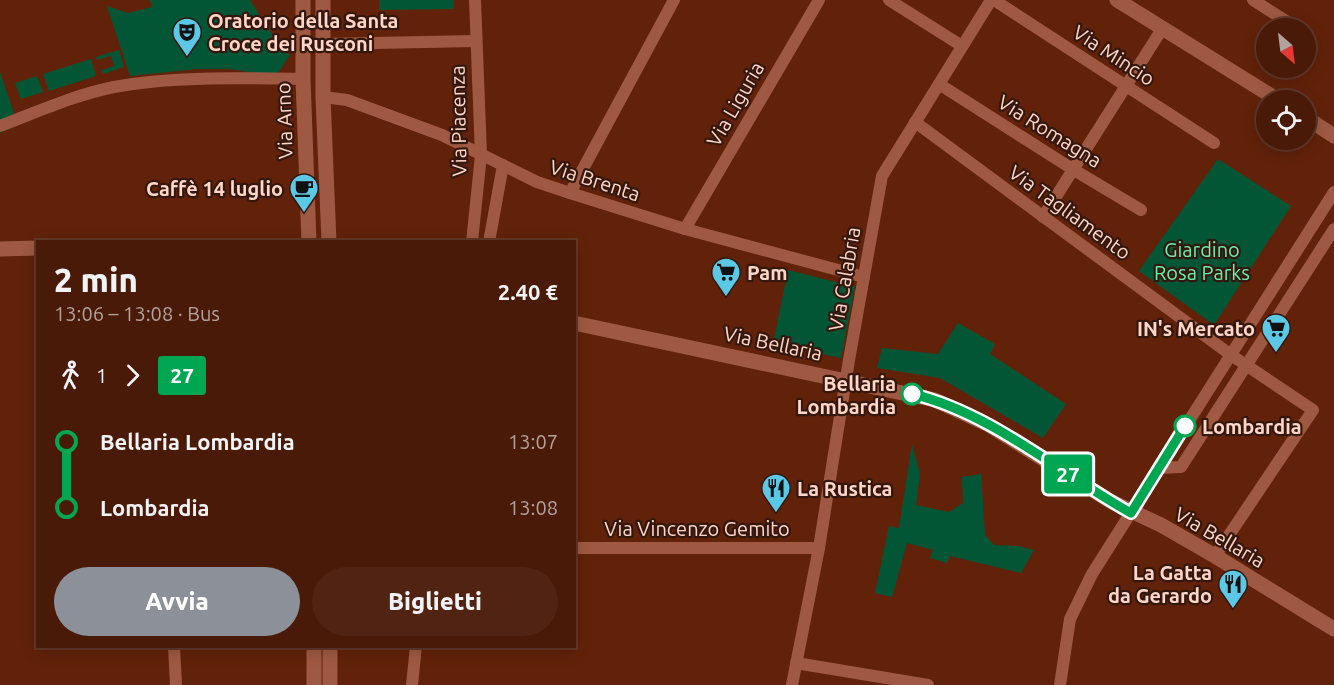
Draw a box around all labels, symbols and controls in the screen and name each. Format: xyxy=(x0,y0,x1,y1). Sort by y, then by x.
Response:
place label: Oratorio della Santa Croce dei Rusconi xyxy=(208,9,398,55)
theatre icon: Oratorio della Santa Croce dei Rusconi xyxy=(171,16,203,58)
north arrow xyxy=(1256,18,1316,78)
map controls xyxy=(1256,18,1316,150)
street label: Via Mincio xyxy=(1069,20,1159,90)
street label: Via Liguria xyxy=(702,58,768,150)
street label: Via Piacenza xyxy=(446,65,470,177)
street label: Via Arno xyxy=(271,82,297,160)
street label: Via Romagna xyxy=(994,90,1106,172)
button: locate xyxy=(1256,90,1316,150)
street label: Via Brenta xyxy=(547,155,643,205)
street label: Via Tagliamento xyxy=(1005,160,1135,264)
cafe icon: Caffè 14 luglio xyxy=(288,172,320,214)
place label: Caffè 14 luglio xyxy=(146,177,283,200)
street label: Via Calabria xyxy=(824,225,864,333)
park label: Giardino Rosa Parks xyxy=(1154,238,1250,284)
supermarket icon: Pam xyxy=(710,256,742,298)
text: 2 min xyxy=(54,261,138,298)
place label: Pam xyxy=(747,261,787,284)
text: 2.40 € xyxy=(498,279,558,304)
text: 13:06 – 13:08 · Bus xyxy=(54,302,220,325)
supermarket icon: IN's Mercato xyxy=(1260,312,1292,354)
place label: IN's Mercato xyxy=(1137,317,1255,340)
street label: Via Bellaria xyxy=(722,321,824,365)
icon: walk xyxy=(54,359,87,392)
icon: forward xyxy=(116,359,149,392)
text: 27 xyxy=(170,363,194,387)
text: 1 xyxy=(96,364,107,387)
place label: Bellaria Lombardia xyxy=(796,372,896,418)
marker: Bellaria Lombardia xyxy=(901,383,923,405)
marker: Lombardia xyxy=(1174,415,1196,437)
place label: Lombardia xyxy=(1202,415,1302,438)
text: Bellaria Lombardia xyxy=(100,429,295,454)
text: 13:07 xyxy=(508,430,558,453)
line badge: 27 xyxy=(1041,454,1095,494)
text: 27 xyxy=(1056,462,1080,486)
restaurant icon: La Rustica xyxy=(760,472,792,514)
place label: La Rustica xyxy=(797,477,892,500)
text: Lombardia xyxy=(100,495,210,520)
text: 13:08 xyxy=(508,496,558,519)
street label: Via Bellaria xyxy=(1171,502,1269,572)
street label: Via Vincenzo Gemito xyxy=(604,517,790,540)
place label: La Gatta da Gerardo xyxy=(1108,561,1212,607)
button: Avvia xyxy=(54,567,300,636)
button: Biglietti xyxy=(312,567,558,636)
restaurant icon: La Gatta da Gerardo xyxy=(1217,568,1249,610)

